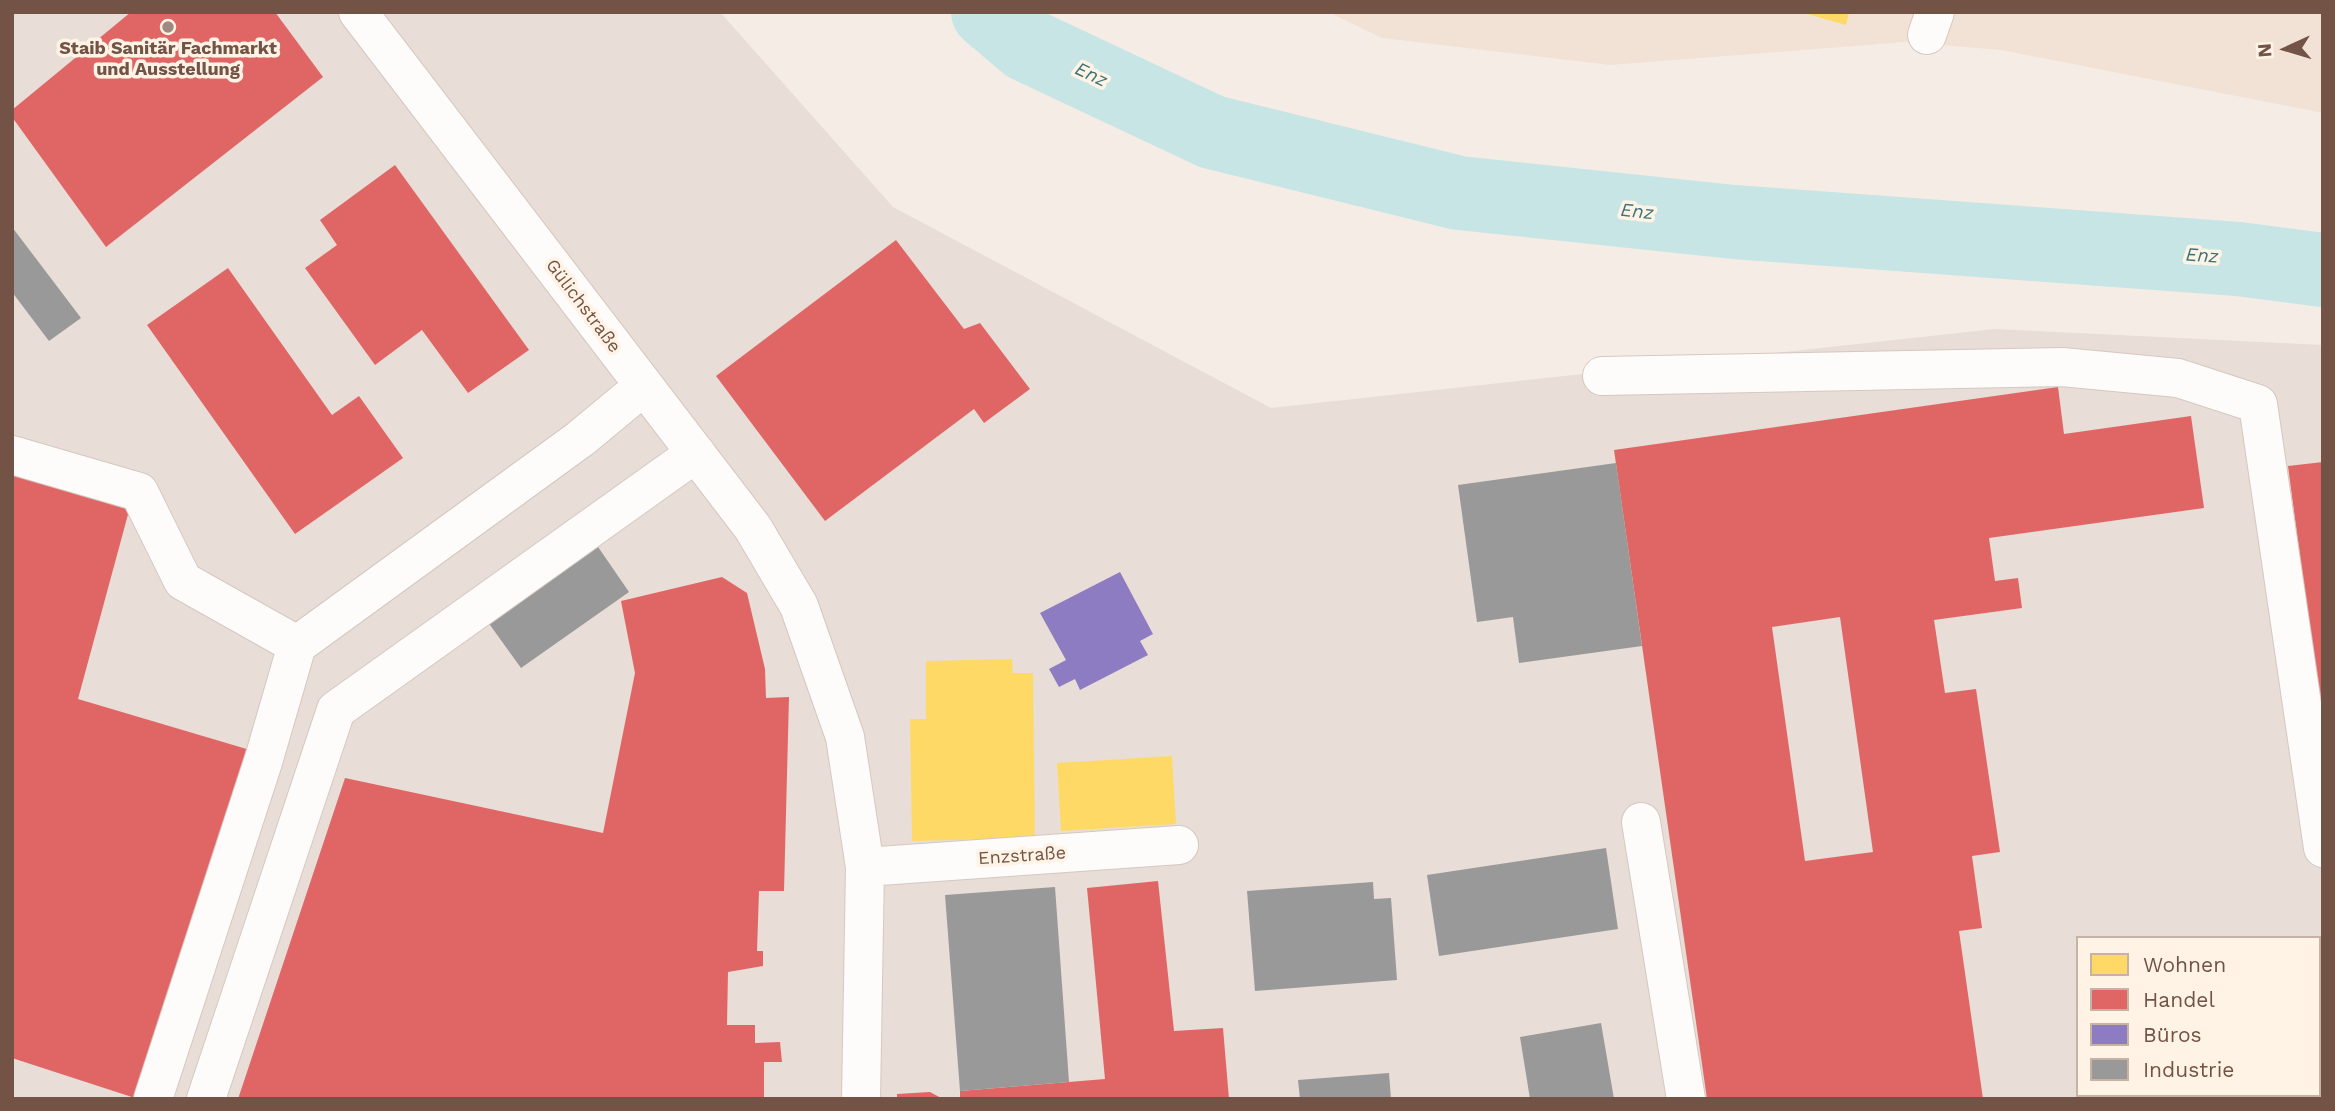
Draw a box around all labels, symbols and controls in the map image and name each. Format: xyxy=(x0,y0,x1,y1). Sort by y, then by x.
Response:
north arrow xyxy=(2251,14,2321,84)
marker: Staib Sanitär Fachmarkt und Ausstellung xyxy=(160,19,176,35)
place label: Staib Sanitär Fachmarkt und Ausstellung xyxy=(59,38,277,80)
text: N xyxy=(2253,43,2277,58)
water label: Enz xyxy=(1071,58,1111,92)
water label: Enz xyxy=(1619,199,1655,225)
water label: Enz xyxy=(2185,243,2219,269)
street label: Gülichstraße xyxy=(541,255,625,357)
street label: Enzstraße xyxy=(977,842,1067,870)
legend xyxy=(2076,936,2321,1097)
text: Wohnen xyxy=(2143,952,2226,977)
text: Handel xyxy=(2143,987,2215,1012)
text: Büros xyxy=(2143,1022,2202,1047)
text: Industrie xyxy=(2143,1057,2234,1082)

